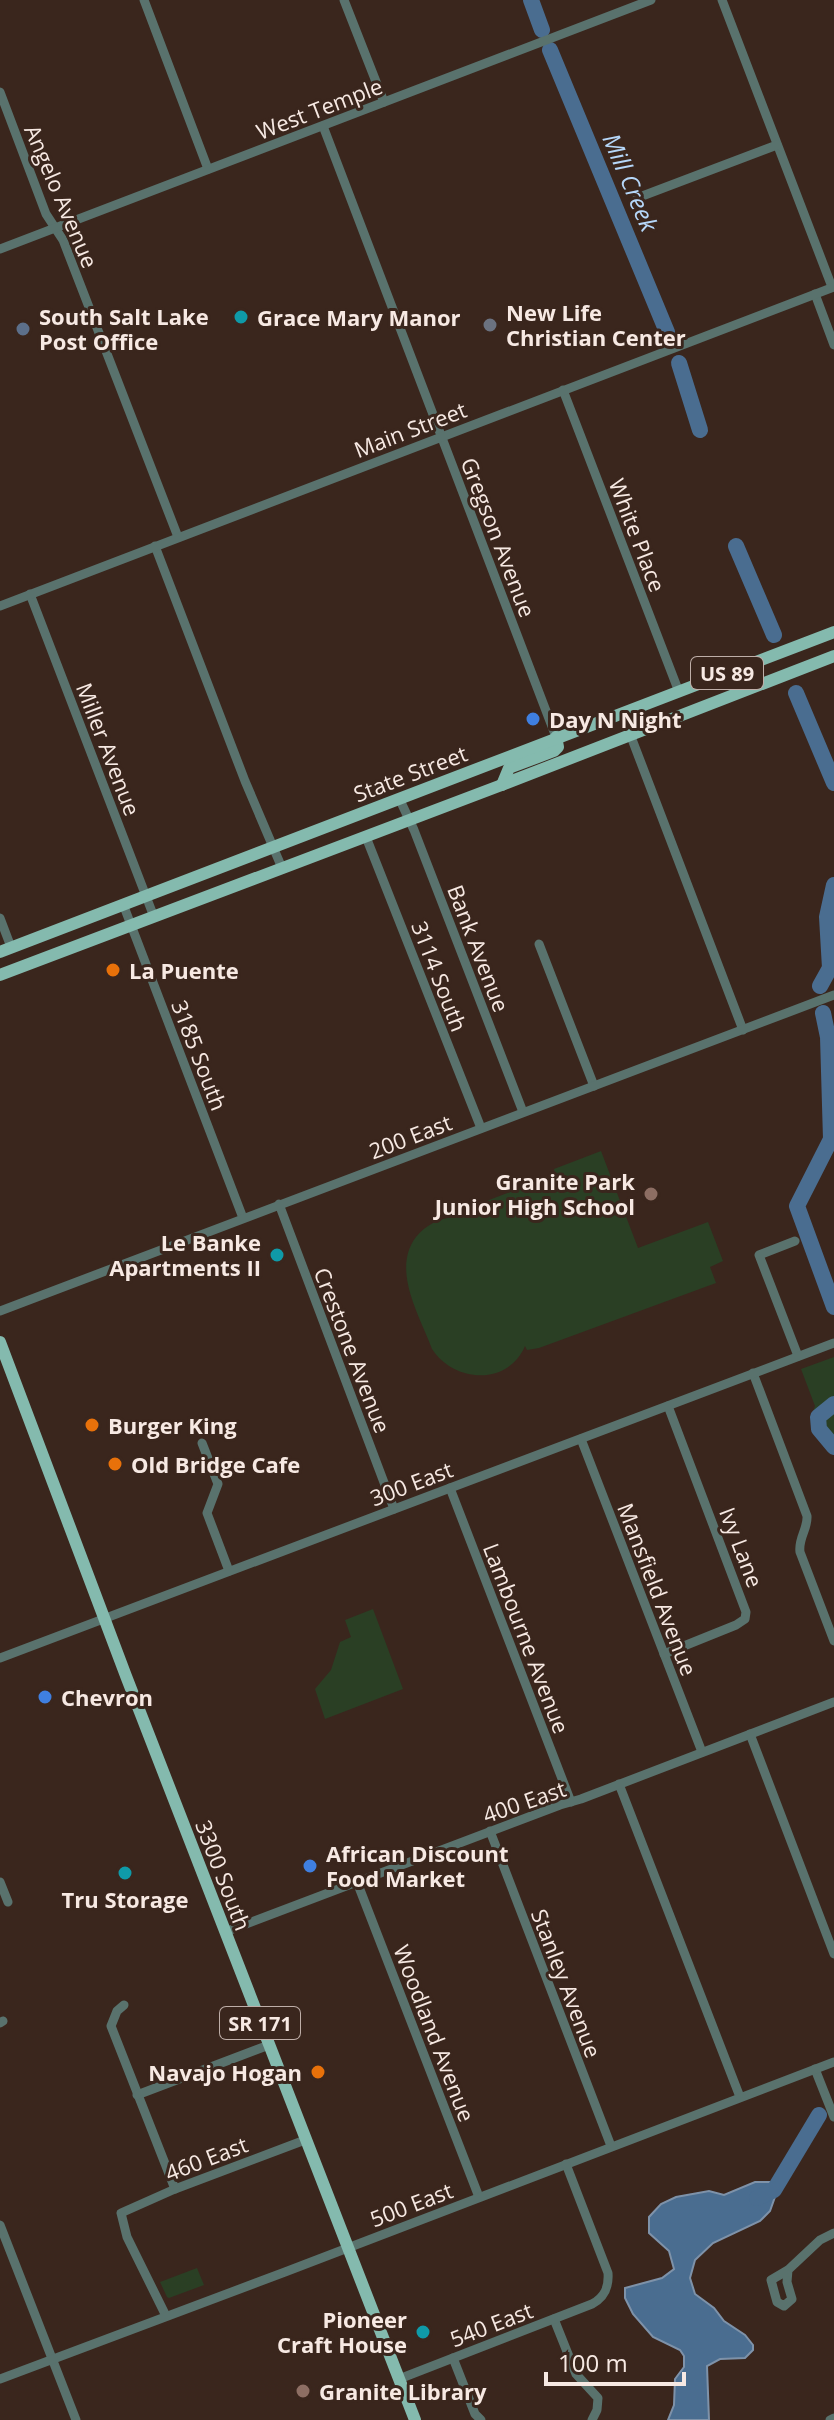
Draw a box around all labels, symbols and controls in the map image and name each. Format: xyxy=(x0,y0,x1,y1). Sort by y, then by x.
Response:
street label: West Temple xyxy=(252,70,386,146)
street label: Angelo Avenue xyxy=(18,120,106,272)
water label: Mill Creek xyxy=(596,128,667,237)
place label: New Life Christian Center xyxy=(506,297,686,352)
place label: South Salt Lake Post Office xyxy=(39,301,209,356)
place label: Grace Mary Manor xyxy=(257,302,461,332)
marker: Grace Mary Manor xyxy=(232,308,250,326)
marker: New Life Christian Center xyxy=(481,316,499,334)
marker: South Salt Lake Post Office xyxy=(14,320,32,338)
street label: Main Street xyxy=(349,394,471,464)
street label: Gregson Avenue xyxy=(455,453,543,621)
street label: White Place xyxy=(603,474,673,596)
road number: US 89 xyxy=(691,657,763,689)
street label: Miller Avenue xyxy=(70,678,148,820)
place label: Day N Night xyxy=(549,704,681,734)
marker: Day N Night xyxy=(524,710,542,728)
street label: State Street xyxy=(349,738,471,808)
street label: Bank Avenue xyxy=(441,880,517,1016)
street label: 3114 South xyxy=(405,916,475,1036)
place label: La Puente xyxy=(129,955,239,985)
marker: La Puente xyxy=(104,961,122,979)
street label: 3185 South xyxy=(165,995,235,1115)
street label: 200 East xyxy=(364,1106,456,1165)
place label: Granite Park Junior High School xyxy=(433,1166,635,1221)
marker: Granite Park Junior High School xyxy=(642,1185,660,1203)
place label: Le Banke Apartments II xyxy=(109,1227,261,1282)
marker: Le Banke Apartments II xyxy=(268,1246,286,1264)
street label: Crestone Avenue xyxy=(308,1263,398,1437)
place label: Burger King xyxy=(108,1410,237,1440)
marker: Burger King xyxy=(83,1416,101,1434)
place label: Old Bridge Cafe xyxy=(131,1449,300,1479)
street label: 300 East xyxy=(365,1453,457,1512)
marker: Old Bridge Cafe xyxy=(106,1455,124,1473)
street label: Mansfield Avenue xyxy=(611,1498,705,1680)
street label: Ivy Lane xyxy=(713,1503,771,1591)
street label: Lambourne Avenue xyxy=(477,1539,577,1737)
place label: Chevron xyxy=(61,1682,153,1712)
marker: Chevron xyxy=(36,1688,54,1706)
street label: 400 East xyxy=(478,1773,570,1829)
street label: 3300 South xyxy=(189,1815,259,1935)
place label: African Discount Food Market xyxy=(326,1838,509,1893)
marker: African Discount Food Market xyxy=(301,1857,319,1875)
marker: Tru Storage xyxy=(116,1864,134,1882)
place label: Tru Storage xyxy=(62,1884,188,1914)
street label: Stanley Avenue xyxy=(525,1904,609,2062)
street label: Woodland Avenue xyxy=(387,1940,483,2126)
road number: SR 171 xyxy=(220,2007,300,2039)
place label: Navajo Hogan xyxy=(148,2057,302,2087)
marker: Navajo Hogan xyxy=(309,2063,327,2081)
street label: 460 East xyxy=(160,2128,252,2187)
street label: 500 East xyxy=(365,2174,457,2233)
street label: 540 East xyxy=(445,2294,537,2353)
place label: Pioneer Craft House xyxy=(277,2304,407,2359)
marker: Pioneer Craft House xyxy=(414,2323,432,2341)
scale bar xyxy=(546,2336,684,2386)
text: 100 m xyxy=(558,2346,628,2379)
place label: Granite Library xyxy=(319,2376,487,2406)
marker: Granite Library xyxy=(294,2382,312,2400)

